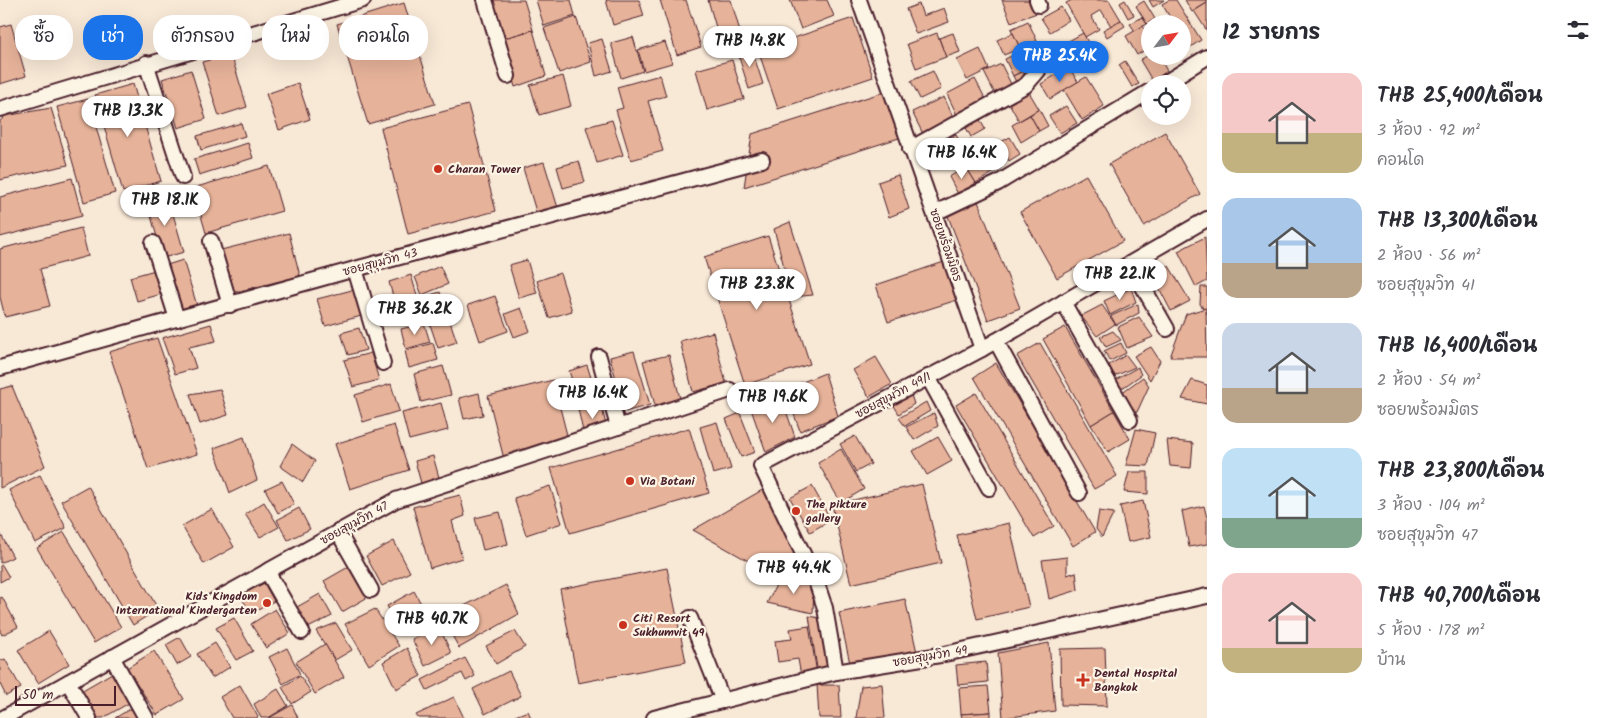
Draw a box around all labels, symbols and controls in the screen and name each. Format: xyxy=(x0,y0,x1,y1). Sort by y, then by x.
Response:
chip: ซื้อ xyxy=(15,15,73,60)
chip: เช่า xyxy=(83,15,143,60)
chip: ตัวกรอง xyxy=(153,15,252,60)
chip: ใหม่ xyxy=(262,15,329,60)
chip: คอนโด xyxy=(339,15,428,60)
north arrow xyxy=(1141,15,1191,65)
map controls xyxy=(1141,15,1191,125)
icon: filters xyxy=(1564,16,1592,44)
text: 12 รายการ xyxy=(1222,17,1320,50)
pin: THB 14.8K xyxy=(693,26,807,68)
text: THB 14.8K xyxy=(714,29,786,54)
pin: THB 25.4K xyxy=(1003,41,1117,83)
text: THB 25.4K xyxy=(1023,44,1097,69)
button: locate xyxy=(1141,75,1191,125)
text: THB 25,400/เดือน xyxy=(1377,80,1543,113)
icon: home xyxy=(1262,93,1322,153)
pin: THB 13.3K xyxy=(71,96,185,138)
text: THB 13.3K xyxy=(92,99,164,124)
text: 3 ห้อง · 92 m² xyxy=(1377,118,1480,143)
pin: THB 16.4K xyxy=(905,138,1019,180)
text: THB 16.4K xyxy=(927,141,997,166)
text: คอนโด xyxy=(1377,148,1424,173)
place label: Charan Tower xyxy=(448,160,521,179)
marker: Charan Tower xyxy=(432,163,444,175)
pin: THB 18.1K xyxy=(108,184,222,227)
text: THB 18.1K xyxy=(131,188,199,213)
text: THB 13,300/เดือน xyxy=(1377,205,1538,238)
street label: ซอยพร้อมมิตร xyxy=(924,206,967,284)
icon: home xyxy=(1262,218,1322,278)
street label: ซอยสุขุมวิท 43 xyxy=(341,243,420,282)
text: 2 ห้อง · 56 m² xyxy=(1377,243,1481,268)
pin: THB 22.1K xyxy=(1063,258,1177,301)
text: THB 22.1K xyxy=(1084,262,1156,287)
pin: THB 23.8K xyxy=(700,268,814,311)
text: THB 23.8K xyxy=(719,272,795,297)
text: ซอยสุขุมวิท 41 xyxy=(1377,273,1475,298)
pin: THB 36.2K xyxy=(358,294,472,336)
text: THB 36.2K xyxy=(377,297,453,322)
text: THB 16,400/เดือน xyxy=(1377,330,1538,363)
icon: home xyxy=(1262,343,1322,403)
street label: ซอยสุขุมวิท 49/1 xyxy=(852,367,935,423)
text: 2 ห้อง · 54 m² xyxy=(1377,368,1480,393)
pin: THB 16.4K xyxy=(536,378,650,420)
text: THB 16.4K xyxy=(558,381,628,406)
pin: THB 19.6K xyxy=(716,382,830,424)
text: THB 19.6K xyxy=(738,385,808,410)
text: ซอยพร้อมมิตร xyxy=(1377,398,1479,423)
text: THB 23,800/เดือน xyxy=(1377,455,1545,488)
icon: home xyxy=(1262,468,1322,528)
place label: Via Botani xyxy=(640,472,695,491)
marker: Via Botani xyxy=(624,475,636,487)
text: 3 ห้อง · 104 m² xyxy=(1377,493,1485,518)
place label: The pikture gallery xyxy=(805,495,867,528)
street label: ซอยสุขุมวิท 47 xyxy=(317,497,392,550)
marker: The pikture gallery xyxy=(790,505,802,517)
text: ซอยสุขุมวิท 47 xyxy=(1377,523,1477,548)
pin: THB 44.4K xyxy=(737,552,851,595)
text: THB 44.4K xyxy=(757,556,831,581)
text: THB 40,700/เดือน xyxy=(1377,580,1541,613)
place label: Kids Kingdom International Kindergarten xyxy=(116,587,257,620)
icon: home xyxy=(1262,593,1322,653)
marker: Kids Kingdom International Kindergarten xyxy=(261,597,273,609)
pin: THB 40.7K xyxy=(375,604,489,646)
text: THB 40.7K xyxy=(395,607,469,632)
place label: Citi Resort Sukhumvit 49 xyxy=(633,609,705,642)
text: 5 ห้อง · 178 m² xyxy=(1377,618,1484,643)
marker: Citi Resort Sukhumvit 49 xyxy=(617,619,629,631)
street label: ซอยสุขุมวิท 49 xyxy=(891,641,969,672)
text: บ้าน xyxy=(1377,648,1405,673)
place label: Dental Hospital Bangkok xyxy=(1094,664,1178,697)
marker: Dental Hospital Bangkok xyxy=(1076,673,1090,687)
scale bar xyxy=(15,683,116,706)
text: 50 m xyxy=(22,684,53,706)

